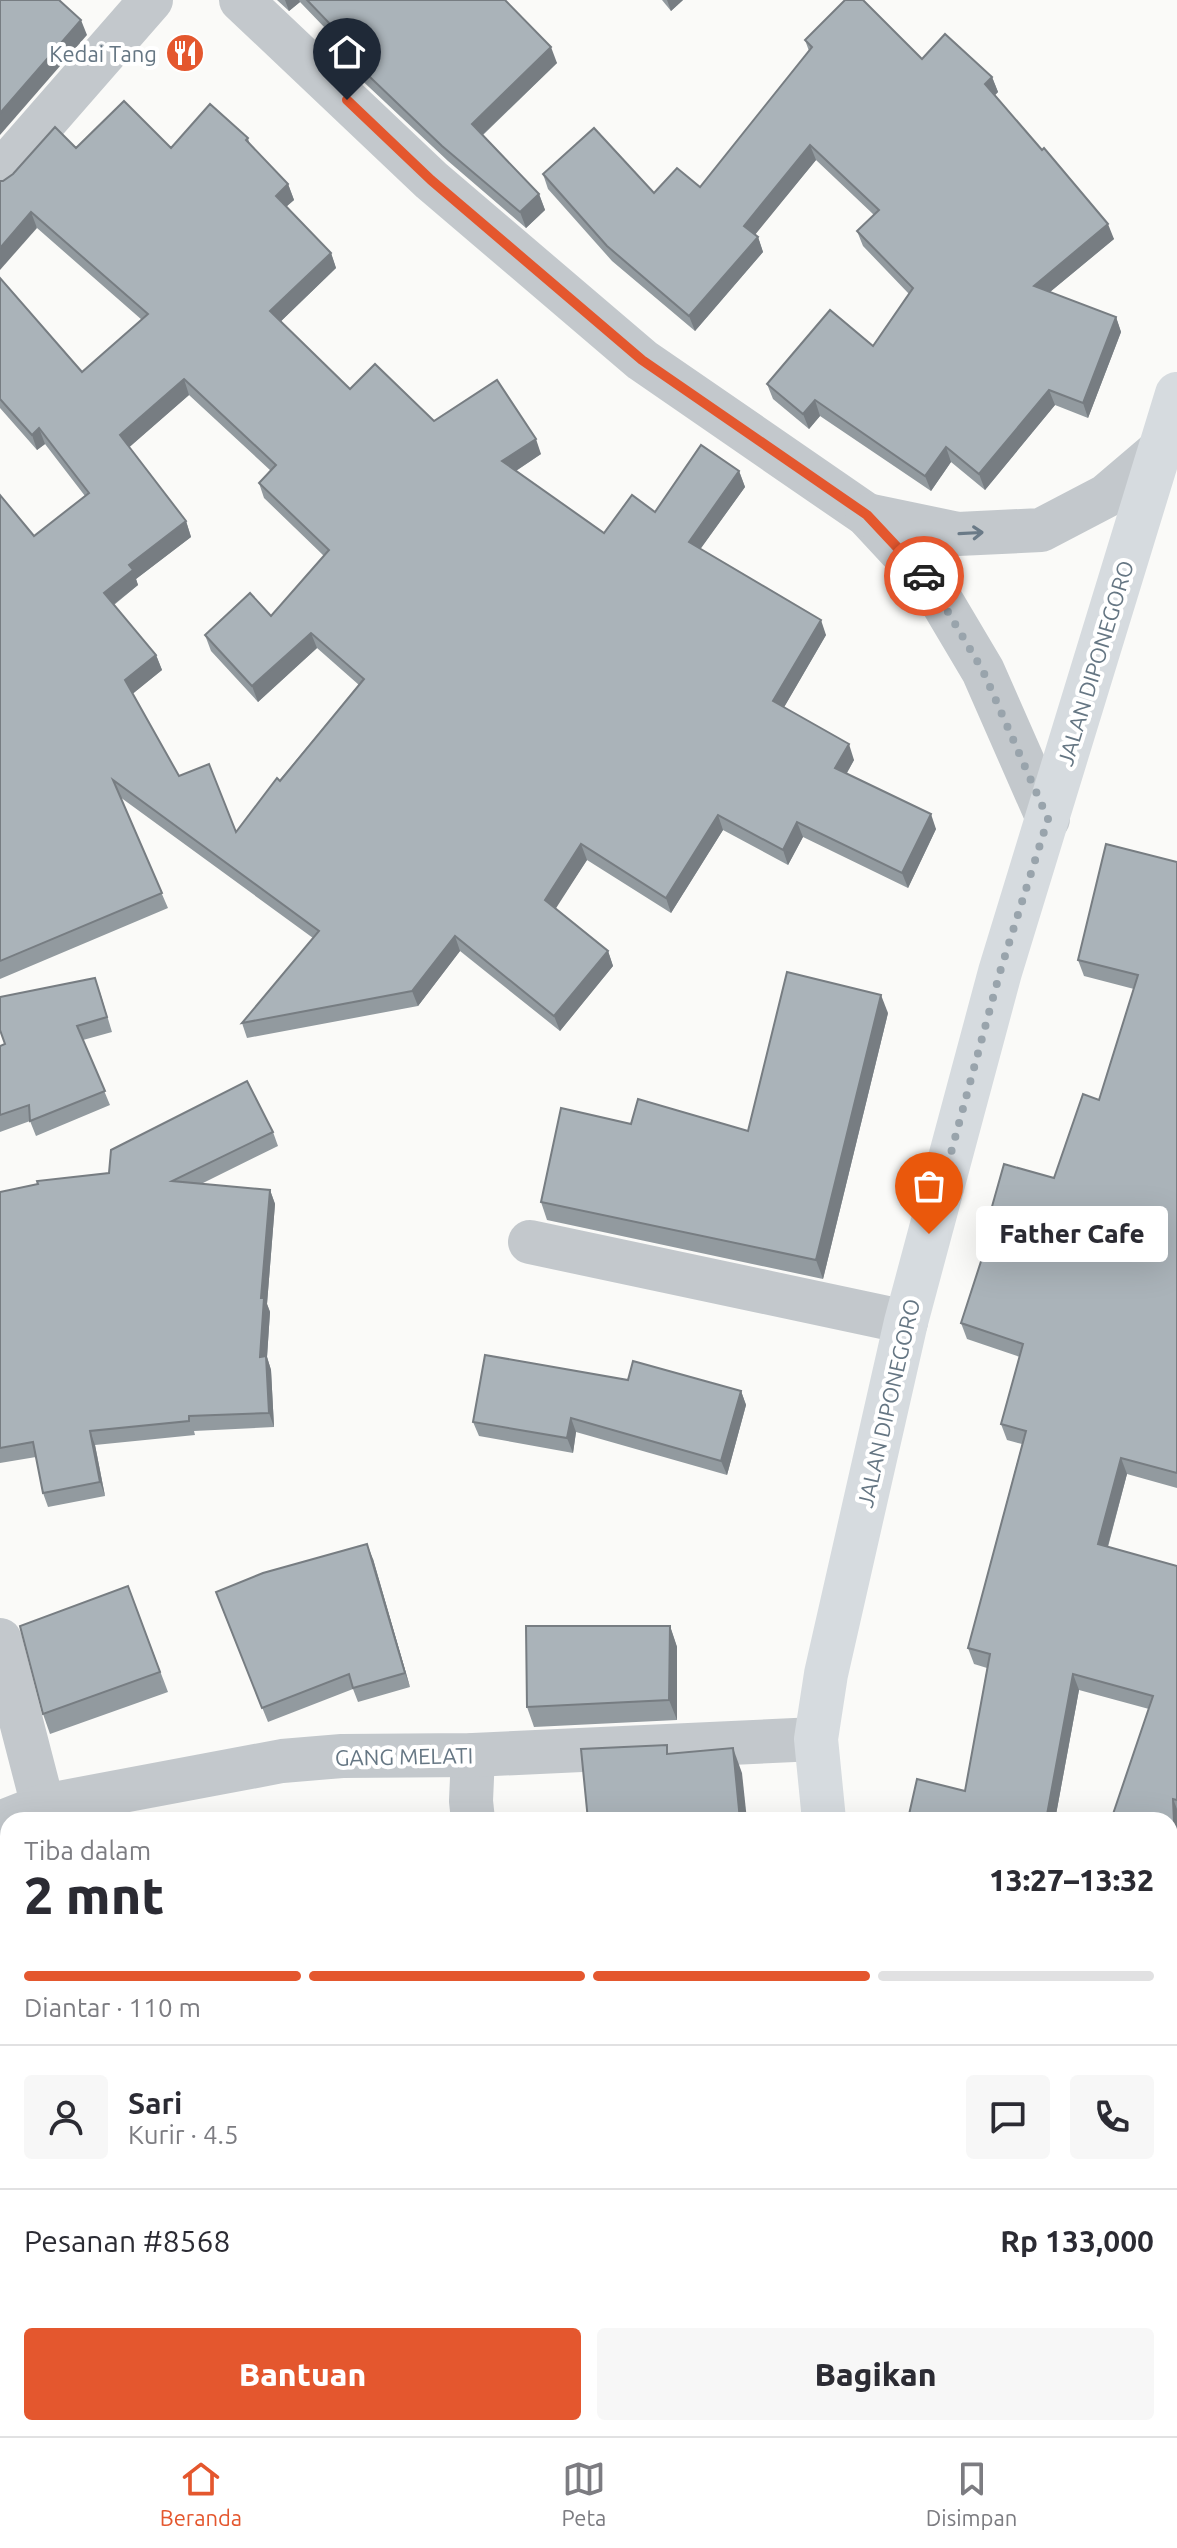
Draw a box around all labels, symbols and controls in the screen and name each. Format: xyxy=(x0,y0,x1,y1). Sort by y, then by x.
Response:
pin xyxy=(313,18,381,100)
icon: home xyxy=(325,30,369,74)
restaurant icon: Kedai Tang xyxy=(164,32,206,74)
place label: Kedai Tang xyxy=(49,41,157,66)
one-way arrow xyxy=(957,526,984,541)
courier xyxy=(884,536,964,616)
icon: car xyxy=(902,554,946,598)
street label: JALAN DIPONEGORO xyxy=(1052,557,1138,769)
pin xyxy=(895,1152,963,1234)
icon: bag xyxy=(907,1164,951,1208)
callout: Father Cafe xyxy=(977,1206,1169,1262)
text: Father Cafe xyxy=(999,1219,1145,1248)
street label: JALAN DIPONEGORO xyxy=(852,1296,924,1510)
street label: GANG MELATI xyxy=(335,1742,473,1770)
text: Tiba dalam xyxy=(24,1836,151,1865)
text: 13:27–13:32 xyxy=(989,1863,1154,1897)
text: 2 mnt xyxy=(24,1866,164,1924)
text: Diantar · 110 m xyxy=(24,1993,201,2022)
button: person xyxy=(24,2075,108,2159)
button: chat xyxy=(966,2075,1050,2159)
button: phone xyxy=(1070,2075,1154,2159)
text: Sari xyxy=(128,2086,182,2120)
text: Kurir · 4.5 xyxy=(128,2120,239,2149)
text: Pesanan #8568 xyxy=(24,2224,230,2258)
text: Rp 133,000 xyxy=(1000,2224,1154,2258)
button: Bantuan xyxy=(24,2328,581,2420)
button: Bagikan xyxy=(597,2328,1154,2420)
tab: Beranda xyxy=(160,2457,242,2530)
tab: Peta xyxy=(562,2457,606,2530)
tab: Disimpan xyxy=(926,2457,1017,2530)

